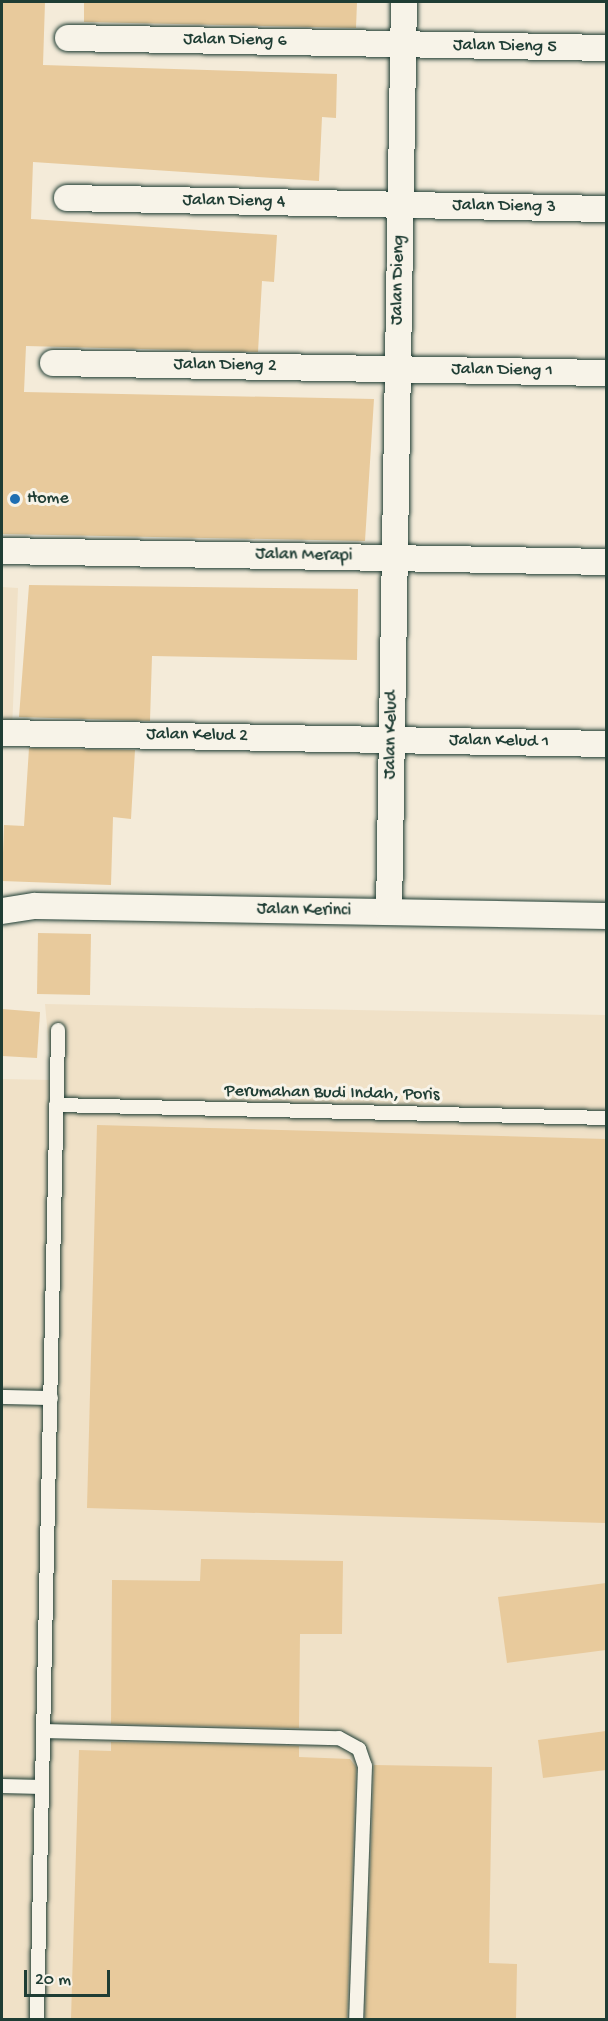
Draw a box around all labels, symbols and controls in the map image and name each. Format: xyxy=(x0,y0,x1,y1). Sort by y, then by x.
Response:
street label: Jalan Dieng 6 xyxy=(183,29,287,53)
street label: Jalan Dieng 5 xyxy=(453,35,557,59)
street label: Jalan Dieng 4 xyxy=(182,190,286,214)
street label: Jalan Dieng 3 xyxy=(452,195,556,219)
street label: Jalan Dieng xyxy=(387,235,411,325)
street label: Jalan Dieng 2 xyxy=(173,354,277,378)
street label: Jalan Dieng 1 xyxy=(451,359,553,383)
place label: Home xyxy=(27,488,69,510)
marker: Home xyxy=(8,492,22,506)
street label: Jalan Merapi xyxy=(255,544,353,568)
street label: Jalan Kelud xyxy=(380,691,404,779)
street label: Jalan Kelud 2 xyxy=(146,724,248,748)
street label: Jalan Kelud 1 xyxy=(449,730,549,754)
street label: Jalan Kerinci xyxy=(257,899,351,923)
street label: Perumahan Budi Indah, Poris xyxy=(224,1081,440,1107)
scale bar xyxy=(27,1958,112,1996)
text: 20 m xyxy=(35,1970,71,1991)

